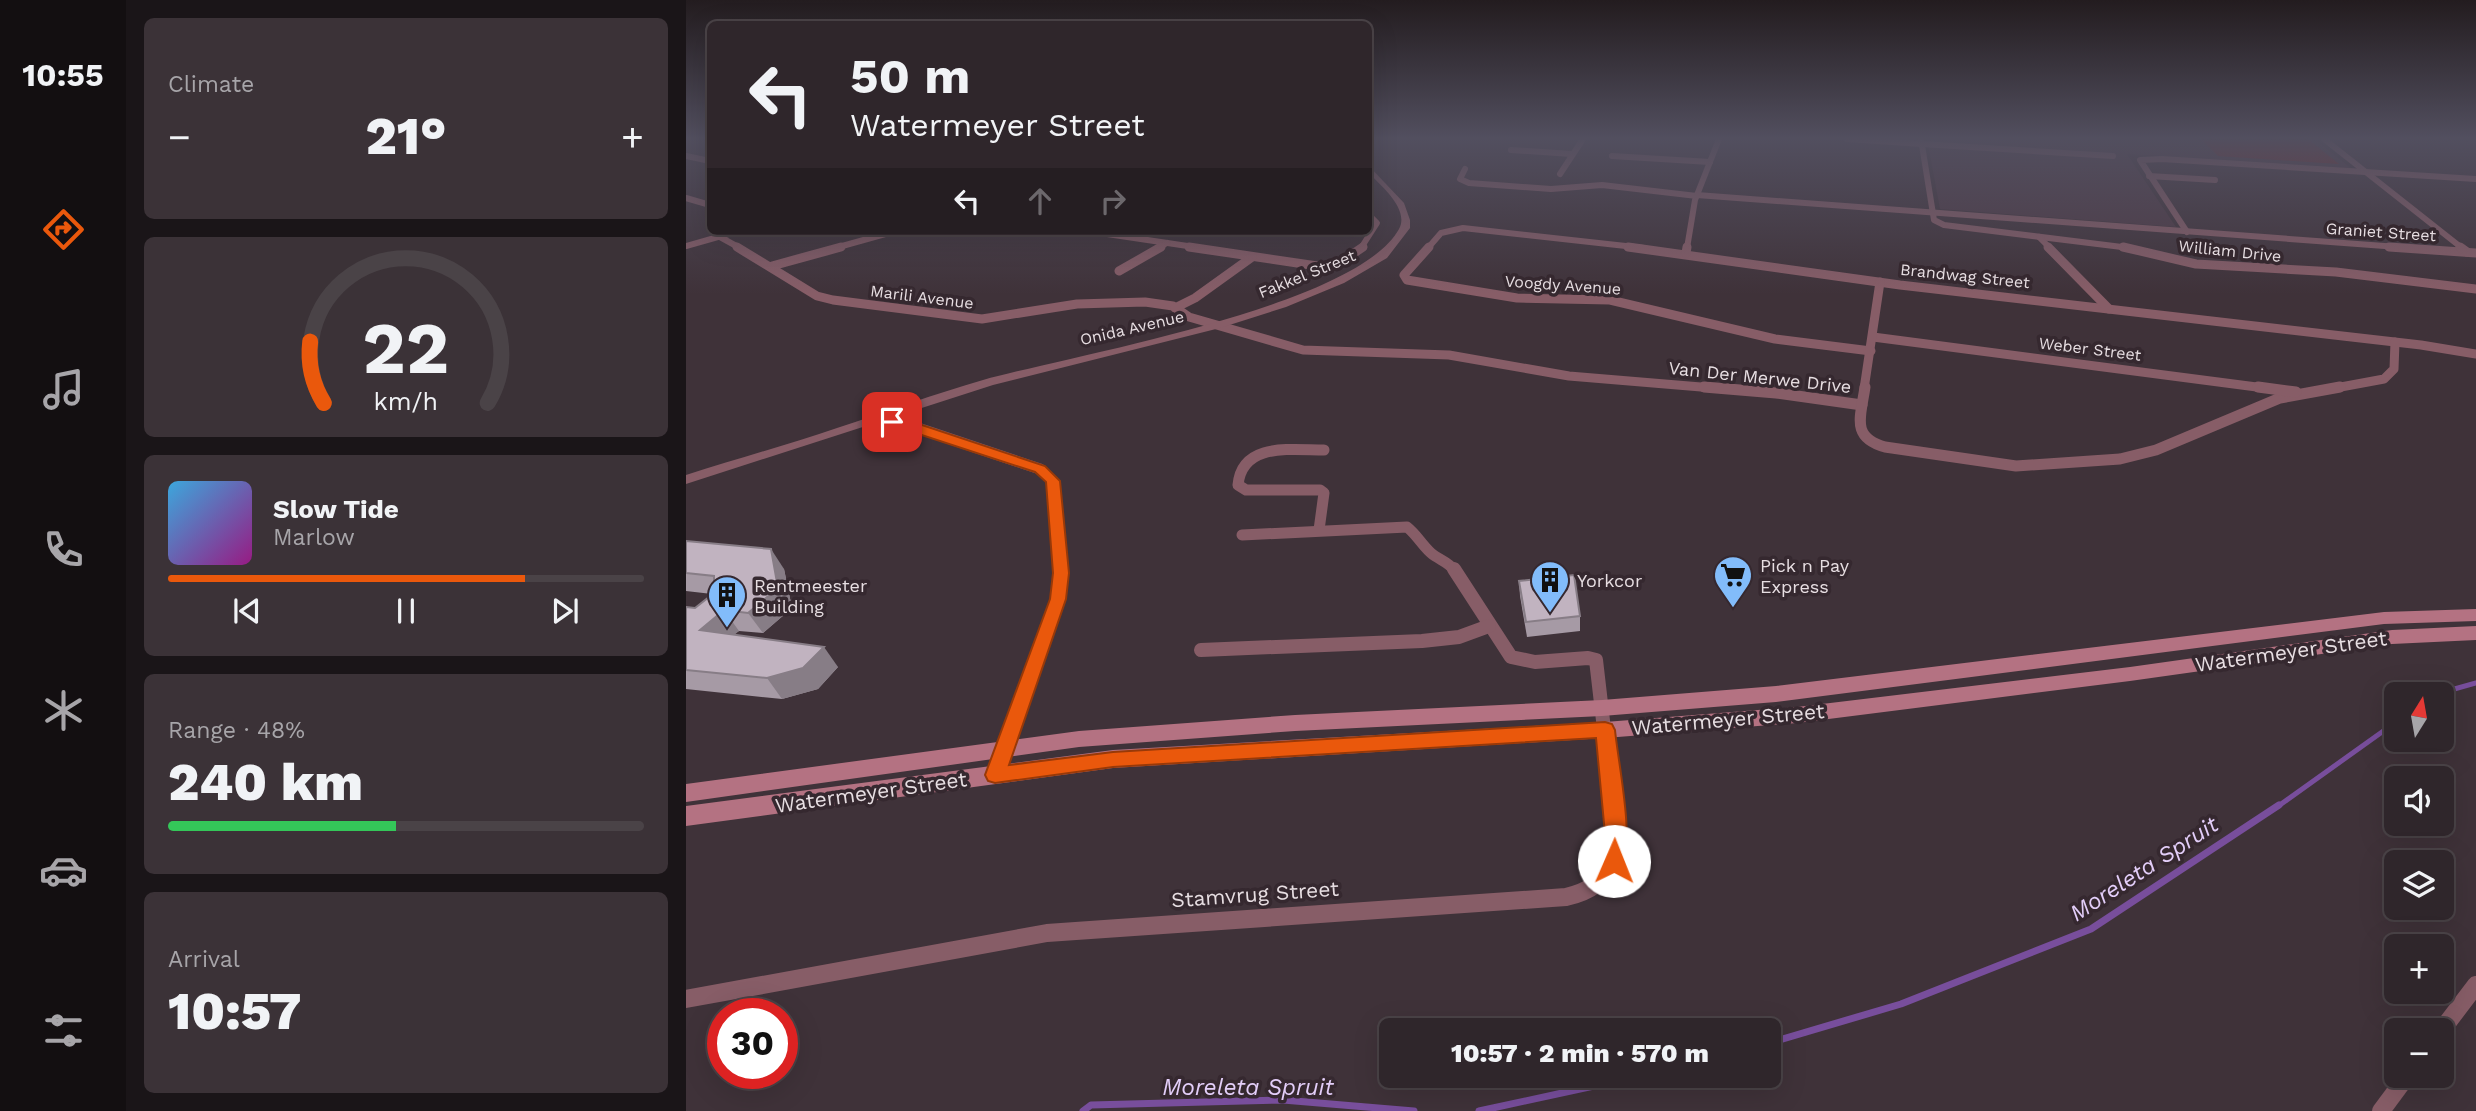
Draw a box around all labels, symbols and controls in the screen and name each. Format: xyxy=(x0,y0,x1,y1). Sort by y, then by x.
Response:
text: 50 m xyxy=(850,47,970,105)
icon: left xyxy=(735,49,826,140)
text: 10:55 xyxy=(22,56,104,94)
text: Climate xyxy=(168,71,254,98)
text: 21° xyxy=(366,106,446,167)
text: Watermeyer Street xyxy=(850,106,1145,144)
text: − xyxy=(168,115,191,159)
text: + xyxy=(621,115,644,159)
icon: left xyxy=(948,182,986,220)
icon: ahead xyxy=(1021,182,1059,220)
icon: right xyxy=(1094,182,1132,220)
icon: directions xyxy=(39,205,88,254)
street label: Graniet Street xyxy=(2325,219,2437,245)
street label: William Drive xyxy=(2178,236,2282,266)
street label: Fakkel Street xyxy=(1256,246,1359,302)
street label: Brandwag Street xyxy=(1899,260,2031,292)
street label: Voogdy Avenue xyxy=(1504,271,1622,299)
street label: Marili Avenue xyxy=(869,281,975,313)
text: 22 xyxy=(363,305,449,391)
street label: Onida Avenue xyxy=(1078,307,1186,349)
street label: Weber Street xyxy=(2038,333,2143,365)
street label: Van Der Merwe Drive xyxy=(1668,357,1852,397)
icon: music xyxy=(39,365,88,414)
text: km/h xyxy=(374,387,438,416)
pin xyxy=(862,392,922,452)
icon: arrive xyxy=(873,403,911,441)
text: Slow Tide xyxy=(273,494,399,524)
text: Marlow xyxy=(273,524,355,551)
icon: phone xyxy=(39,525,88,574)
supermarket icon: Pick n Pay Express xyxy=(1712,554,1754,609)
place label: Pick n Pay Express xyxy=(1760,555,1850,597)
building icon: Yorkcor xyxy=(1529,559,1571,614)
place label: Yorkcor xyxy=(1577,570,1642,591)
building icon: Rentmeester Building xyxy=(706,574,748,629)
place label: Rentmeester Building xyxy=(754,575,867,617)
icon: previous xyxy=(228,592,266,630)
icon: pause xyxy=(387,592,425,630)
icon: next xyxy=(546,592,584,630)
street label: Watermeyer Street xyxy=(2194,625,2389,677)
north arrow xyxy=(2384,682,2454,752)
map controls xyxy=(2384,682,2454,1088)
icon: climate xyxy=(39,686,88,735)
street label: Watermeyer Street xyxy=(1631,698,1826,740)
text: Range · 48% xyxy=(168,717,305,744)
text: 240 km xyxy=(168,752,363,813)
street label: Watermeyer Street xyxy=(774,766,969,818)
button: sound xyxy=(2384,766,2454,836)
water label: Moreleta Spruit xyxy=(2065,811,2224,927)
position arrow xyxy=(1577,824,1651,898)
icon: car xyxy=(39,846,88,895)
button: layers xyxy=(2384,850,2454,920)
street label: Stamvrug Street xyxy=(1170,876,1340,912)
button: + xyxy=(2384,934,2454,1004)
text: Arrival xyxy=(168,946,240,973)
text: 10:57 xyxy=(168,981,302,1042)
speed limit sign: 30 xyxy=(707,998,798,1089)
icon: filters xyxy=(39,1006,88,1055)
button: − xyxy=(2384,1018,2454,1088)
text: 10:57 · 2 min · 570 m xyxy=(1451,1038,1709,1068)
water label: Moreleta Spruit xyxy=(1162,1074,1335,1101)

